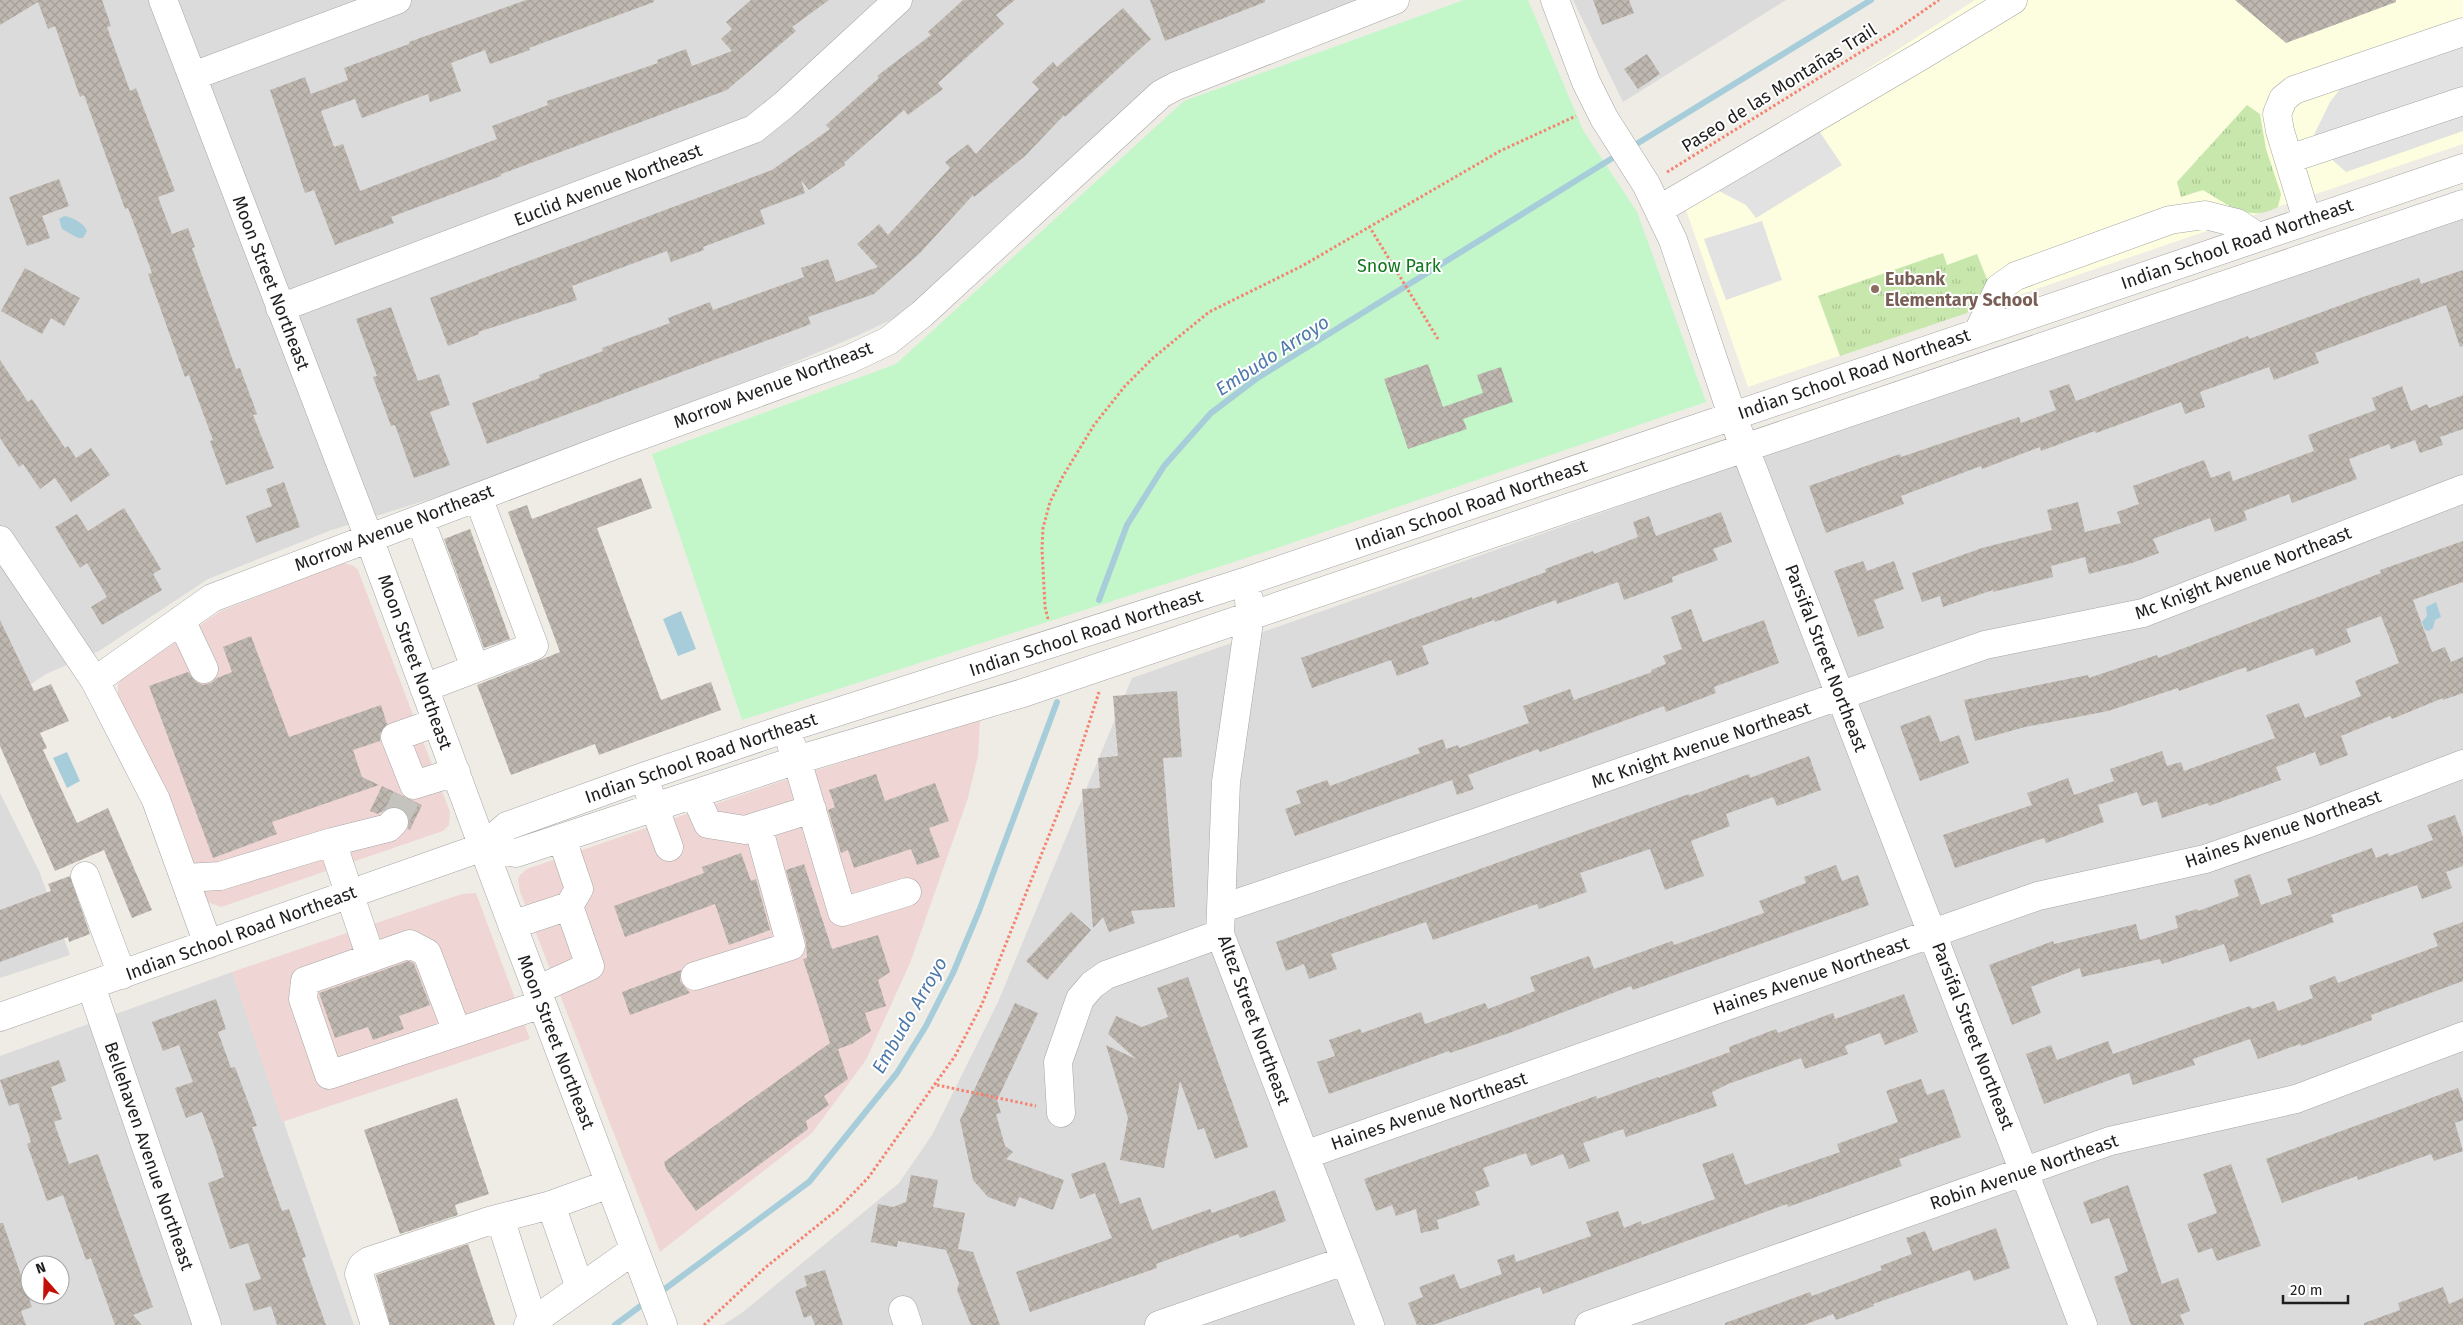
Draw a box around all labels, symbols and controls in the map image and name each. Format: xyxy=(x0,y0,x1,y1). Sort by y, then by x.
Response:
street label: Paseo de las Montañas Trail xyxy=(1677,19,1881,157)
street label: Euclid Avenue Northeast xyxy=(511,139,706,231)
street label: Moon Street Northeast xyxy=(228,193,315,374)
street label: Indian School Road Northeast xyxy=(2118,194,2356,294)
park label: Snow Park xyxy=(1357,255,1442,277)
place label: Eubank Elementary School xyxy=(1885,268,2039,311)
marker: Eubank Elementary School xyxy=(1869,283,1881,295)
water label: Embudo Arroyo xyxy=(1211,310,1333,401)
street label: Indian School Road Northeast xyxy=(1735,324,1973,424)
street label: Morrow Avenue Northeast xyxy=(670,337,876,433)
street label: Indian School Road Northeast xyxy=(1352,455,1590,555)
street label: Morrow Avenue Northeast xyxy=(291,480,497,576)
street label: Mc Knight Avenue Northeast xyxy=(2132,521,2355,625)
street label: Parsifal Street Northeast xyxy=(1780,561,1872,755)
street label: Moon Street Northeast xyxy=(373,571,457,753)
street label: Indian School Road Northeast xyxy=(967,585,1206,681)
street label: Mc Knight Avenue Northeast xyxy=(1589,697,1814,793)
street label: Indian School Road Northeast xyxy=(582,708,820,808)
street label: Haines Avenue Northeast xyxy=(2182,785,2384,873)
street label: Indian School Road Northeast xyxy=(123,881,360,985)
street label: Altez Street Northeast xyxy=(1213,932,1295,1108)
street label: Haines Avenue Northeast xyxy=(1710,932,1912,1020)
street label: Parsifal Street Northeast xyxy=(1927,939,2019,1133)
street label: Moon Street Northeast xyxy=(513,952,600,1133)
water label: Embudo Arroyo xyxy=(867,953,952,1078)
street label: Bellehaven Avenue Northeast xyxy=(99,1039,199,1274)
street label: Haines Avenue Northeast xyxy=(1328,1067,1530,1155)
street label: Robin Avenue Northeast xyxy=(1927,1129,2122,1215)
north arrow xyxy=(20,1255,70,1305)
text: N xyxy=(33,1259,48,1278)
scale bar xyxy=(2283,1272,2348,1304)
text: 20 m xyxy=(2290,1281,2323,1299)

